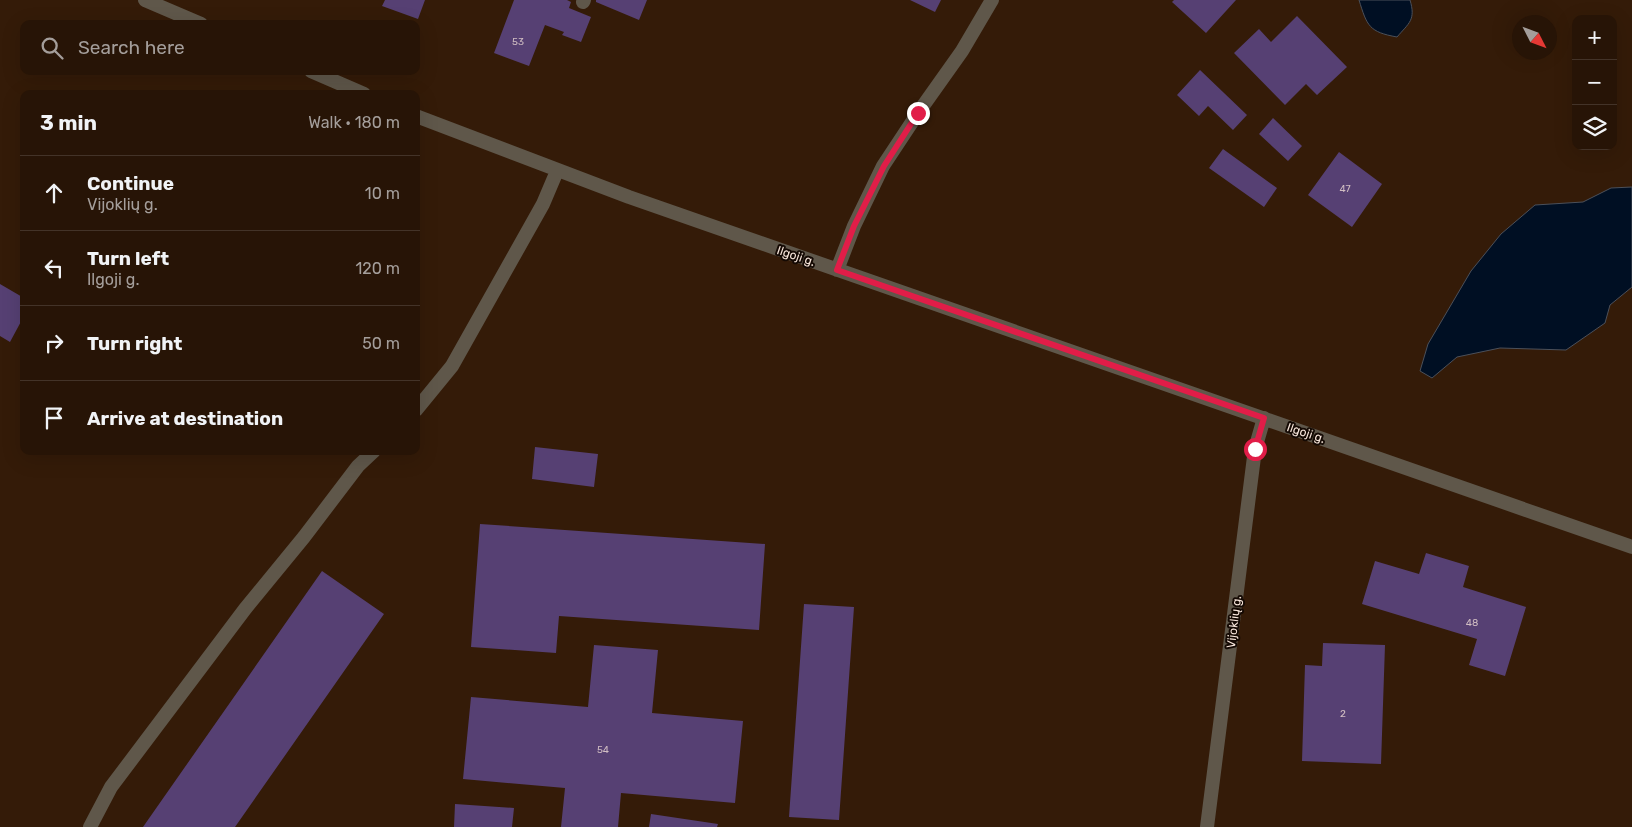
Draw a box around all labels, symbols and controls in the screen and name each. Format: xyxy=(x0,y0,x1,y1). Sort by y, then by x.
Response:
north arrow xyxy=(1512,15,1557,60)
map controls xyxy=(1572,15,1617,150)
button: + xyxy=(1572,15,1617,60)
search box xyxy=(20,20,420,75)
icon: search xyxy=(38,34,66,62)
text: Search here xyxy=(78,36,185,59)
house number: 53 xyxy=(512,36,524,48)
button: − xyxy=(1572,60,1617,105)
route end xyxy=(907,102,930,125)
button: layers xyxy=(1572,105,1617,150)
text: 3 min xyxy=(40,110,97,135)
text: Walk · 180 m xyxy=(308,113,400,132)
text: Continue xyxy=(87,172,174,195)
icon: ahead xyxy=(40,179,68,207)
house number: 47 xyxy=(1339,183,1351,195)
text: 10 m xyxy=(365,184,400,203)
text: Vijoklių g. xyxy=(87,195,158,214)
street label: Ilgoji g. xyxy=(775,243,817,269)
text: Turn left xyxy=(87,247,169,270)
icon: left xyxy=(40,254,68,282)
text: 120 m xyxy=(355,259,400,278)
text: Ilgoji g. xyxy=(87,270,139,289)
icon: right xyxy=(40,329,68,357)
text: Turn right xyxy=(87,332,182,355)
text: 50 m xyxy=(362,334,400,353)
icon: arrive xyxy=(40,404,68,432)
text: Arrive at destination xyxy=(87,407,283,430)
street label: Ilgoji g. xyxy=(1285,420,1327,446)
route start xyxy=(1244,438,1267,461)
street label: Vijoklių g. xyxy=(1224,595,1244,649)
house number: 48 xyxy=(1466,617,1478,629)
house number: 2 xyxy=(1340,708,1346,720)
house number: 54 xyxy=(597,744,609,756)

